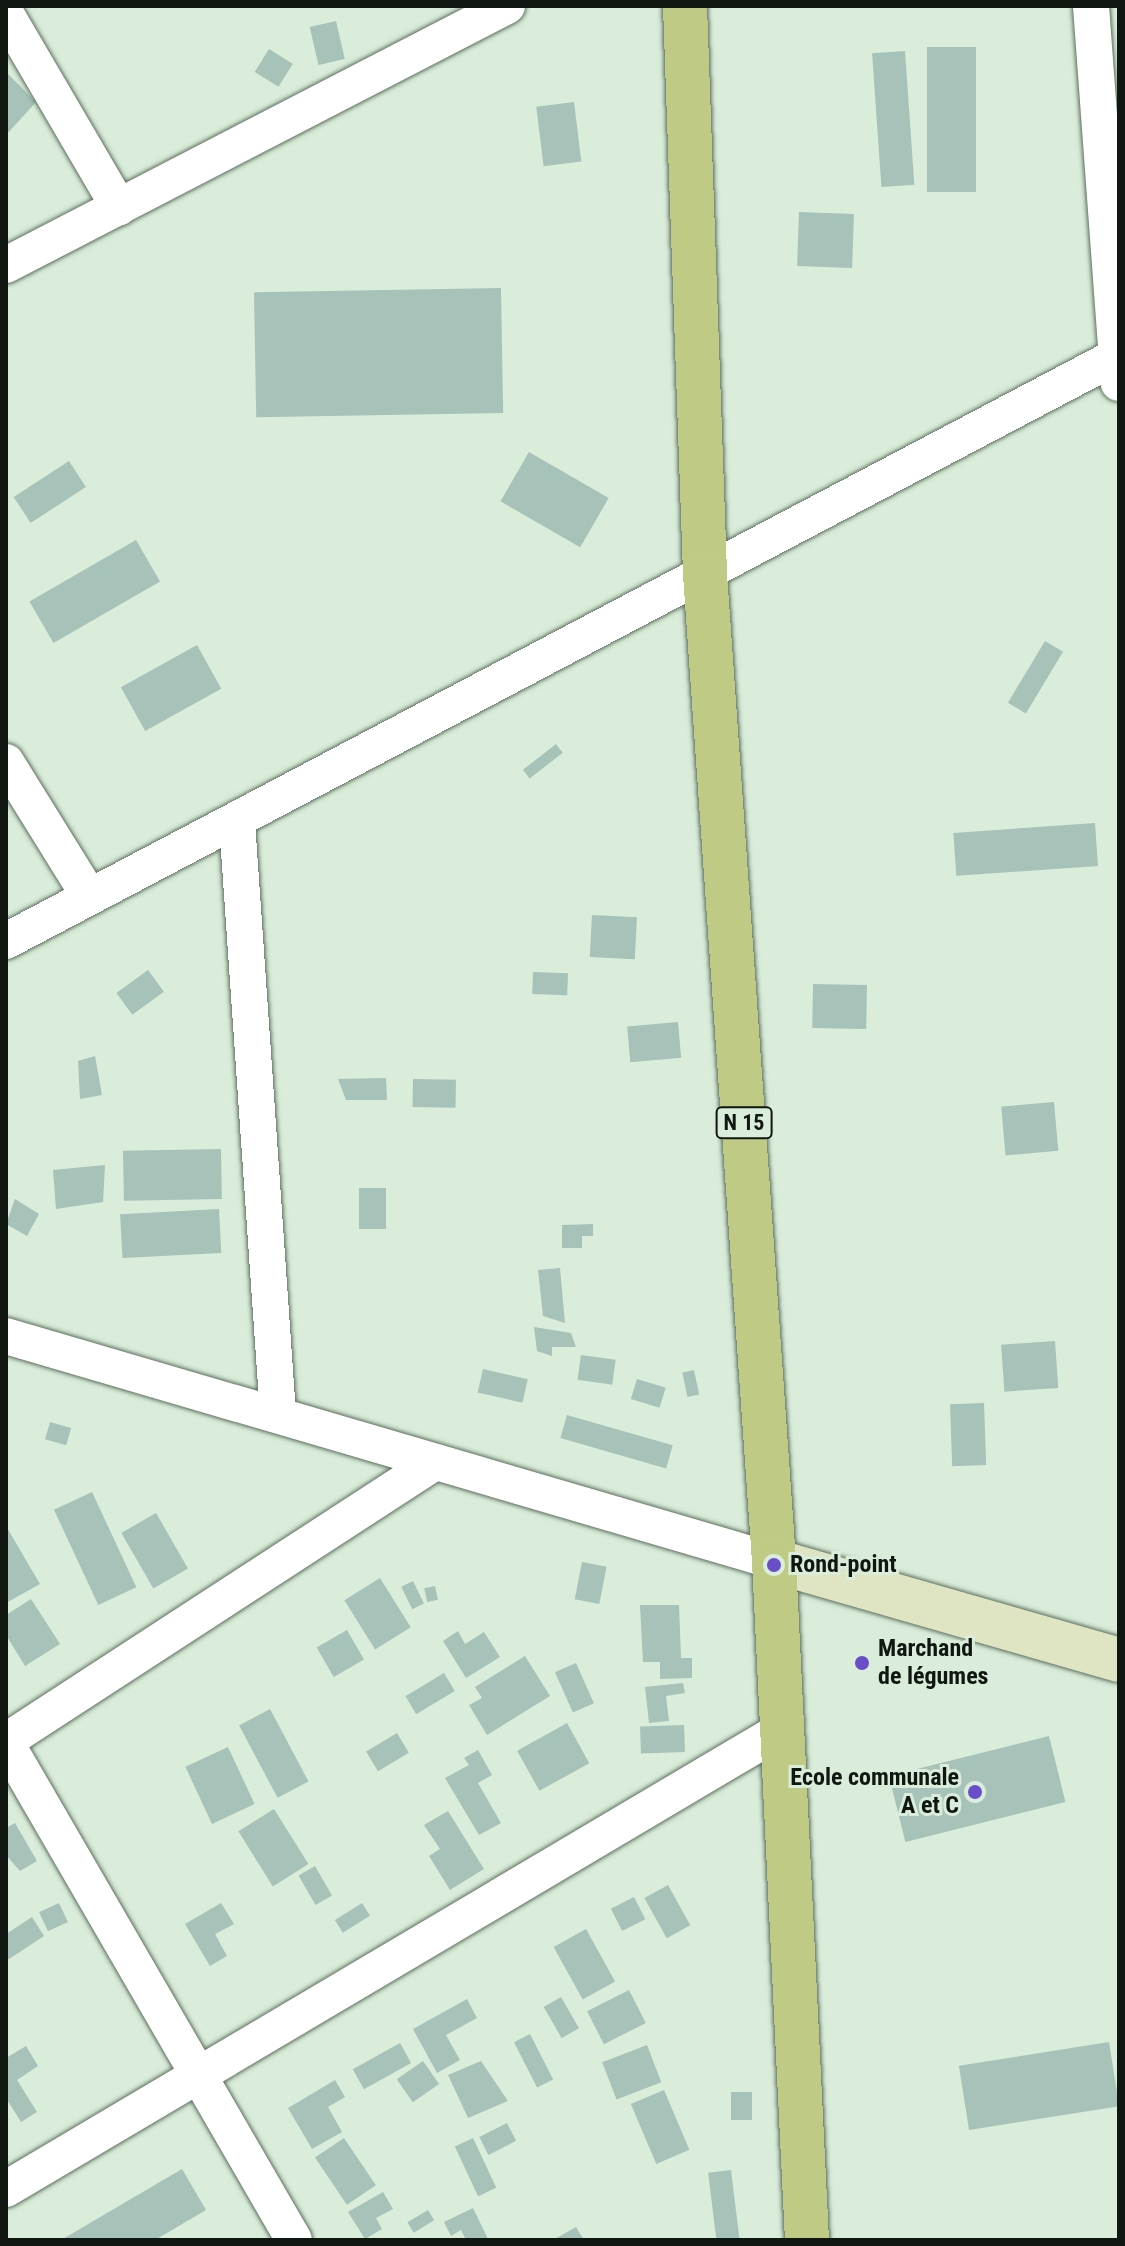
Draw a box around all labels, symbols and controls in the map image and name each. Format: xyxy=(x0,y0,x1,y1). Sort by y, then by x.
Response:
road number: N 15 xyxy=(714,1105,774,1141)
place label: Rond-point xyxy=(790,1551,897,1579)
marker: Rond-point xyxy=(765,1556,783,1574)
place label: Marchand de légumes xyxy=(878,1635,989,1691)
marker: Marchand de légumes xyxy=(853,1654,871,1672)
place label: Ecole communale A et C xyxy=(790,1764,959,1820)
marker: Ecole communale A et C xyxy=(966,1783,984,1801)

